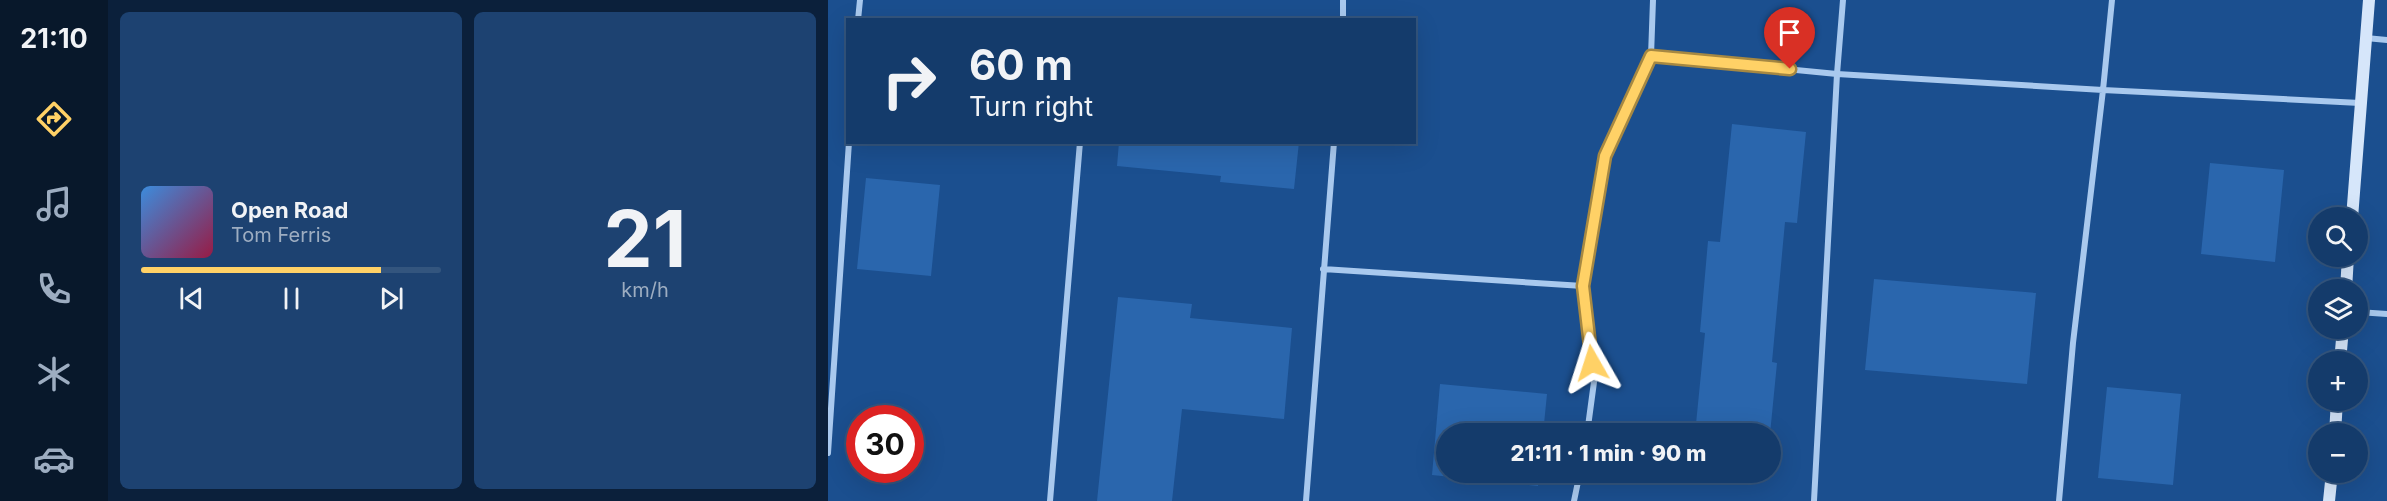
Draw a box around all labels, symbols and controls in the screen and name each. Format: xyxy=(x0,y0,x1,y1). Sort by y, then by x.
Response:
pin xyxy=(1764,7,1815,69)
icon: arrive xyxy=(1773,16,1806,49)
text: 21:10 xyxy=(20,22,88,55)
text: 60 m xyxy=(969,39,1073,90)
icon: right xyxy=(870,42,948,120)
text: Turn right xyxy=(969,90,1093,123)
icon: directions xyxy=(33,98,75,140)
icon: music xyxy=(33,183,75,225)
text: 21 xyxy=(604,191,686,286)
text: Open Road xyxy=(231,197,348,223)
map controls xyxy=(2308,207,2368,483)
button: search xyxy=(2308,207,2368,267)
text: Tom Ferris xyxy=(231,223,331,247)
icon: phone xyxy=(33,268,75,310)
text: km/h xyxy=(621,278,669,302)
button: layers xyxy=(2308,279,2368,339)
icon: previous xyxy=(175,282,208,315)
icon: pause xyxy=(275,282,308,315)
icon: next xyxy=(375,282,408,315)
position arrow xyxy=(1560,331,1624,395)
button: + xyxy=(2308,351,2368,411)
icon: climate xyxy=(33,353,75,395)
speed limit sign: 30 xyxy=(846,405,924,483)
button: − xyxy=(2308,423,2368,483)
icon: car xyxy=(33,438,75,480)
text: 21:11 · 1 min · 90 m xyxy=(1511,440,1706,466)

